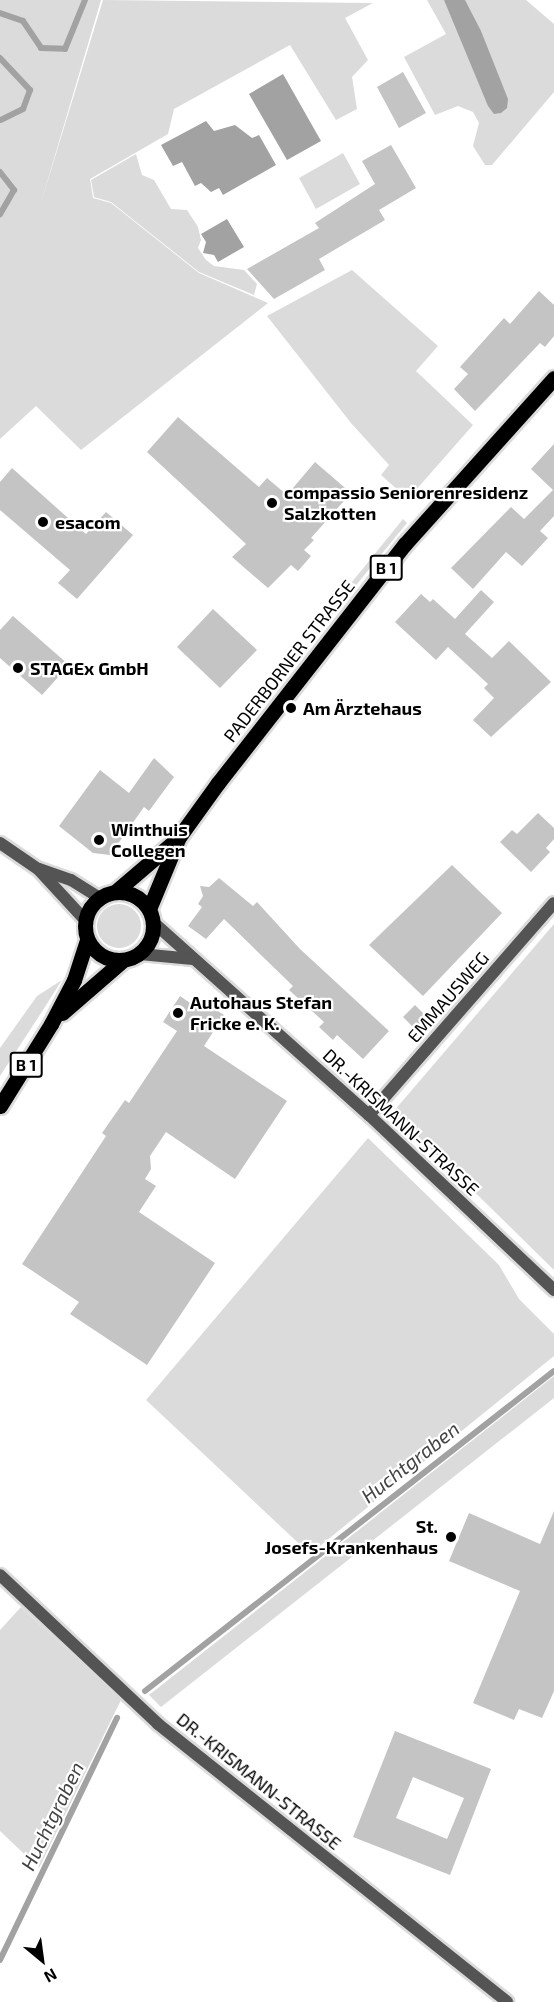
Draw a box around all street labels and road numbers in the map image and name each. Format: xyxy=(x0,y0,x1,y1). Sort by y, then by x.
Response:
road number: B 1 xyxy=(370,555,402,581)
street label: PADERBORNER STRASSE xyxy=(219,576,359,746)
street label: EMMAUSWEG xyxy=(403,947,493,1047)
street label: DR.-KRISMANN-STRASSE xyxy=(319,1044,483,1200)
road number: B 1 xyxy=(9,1052,42,1078)
street label: DR.-KRISMANN-STRASSE xyxy=(172,1708,346,1854)

